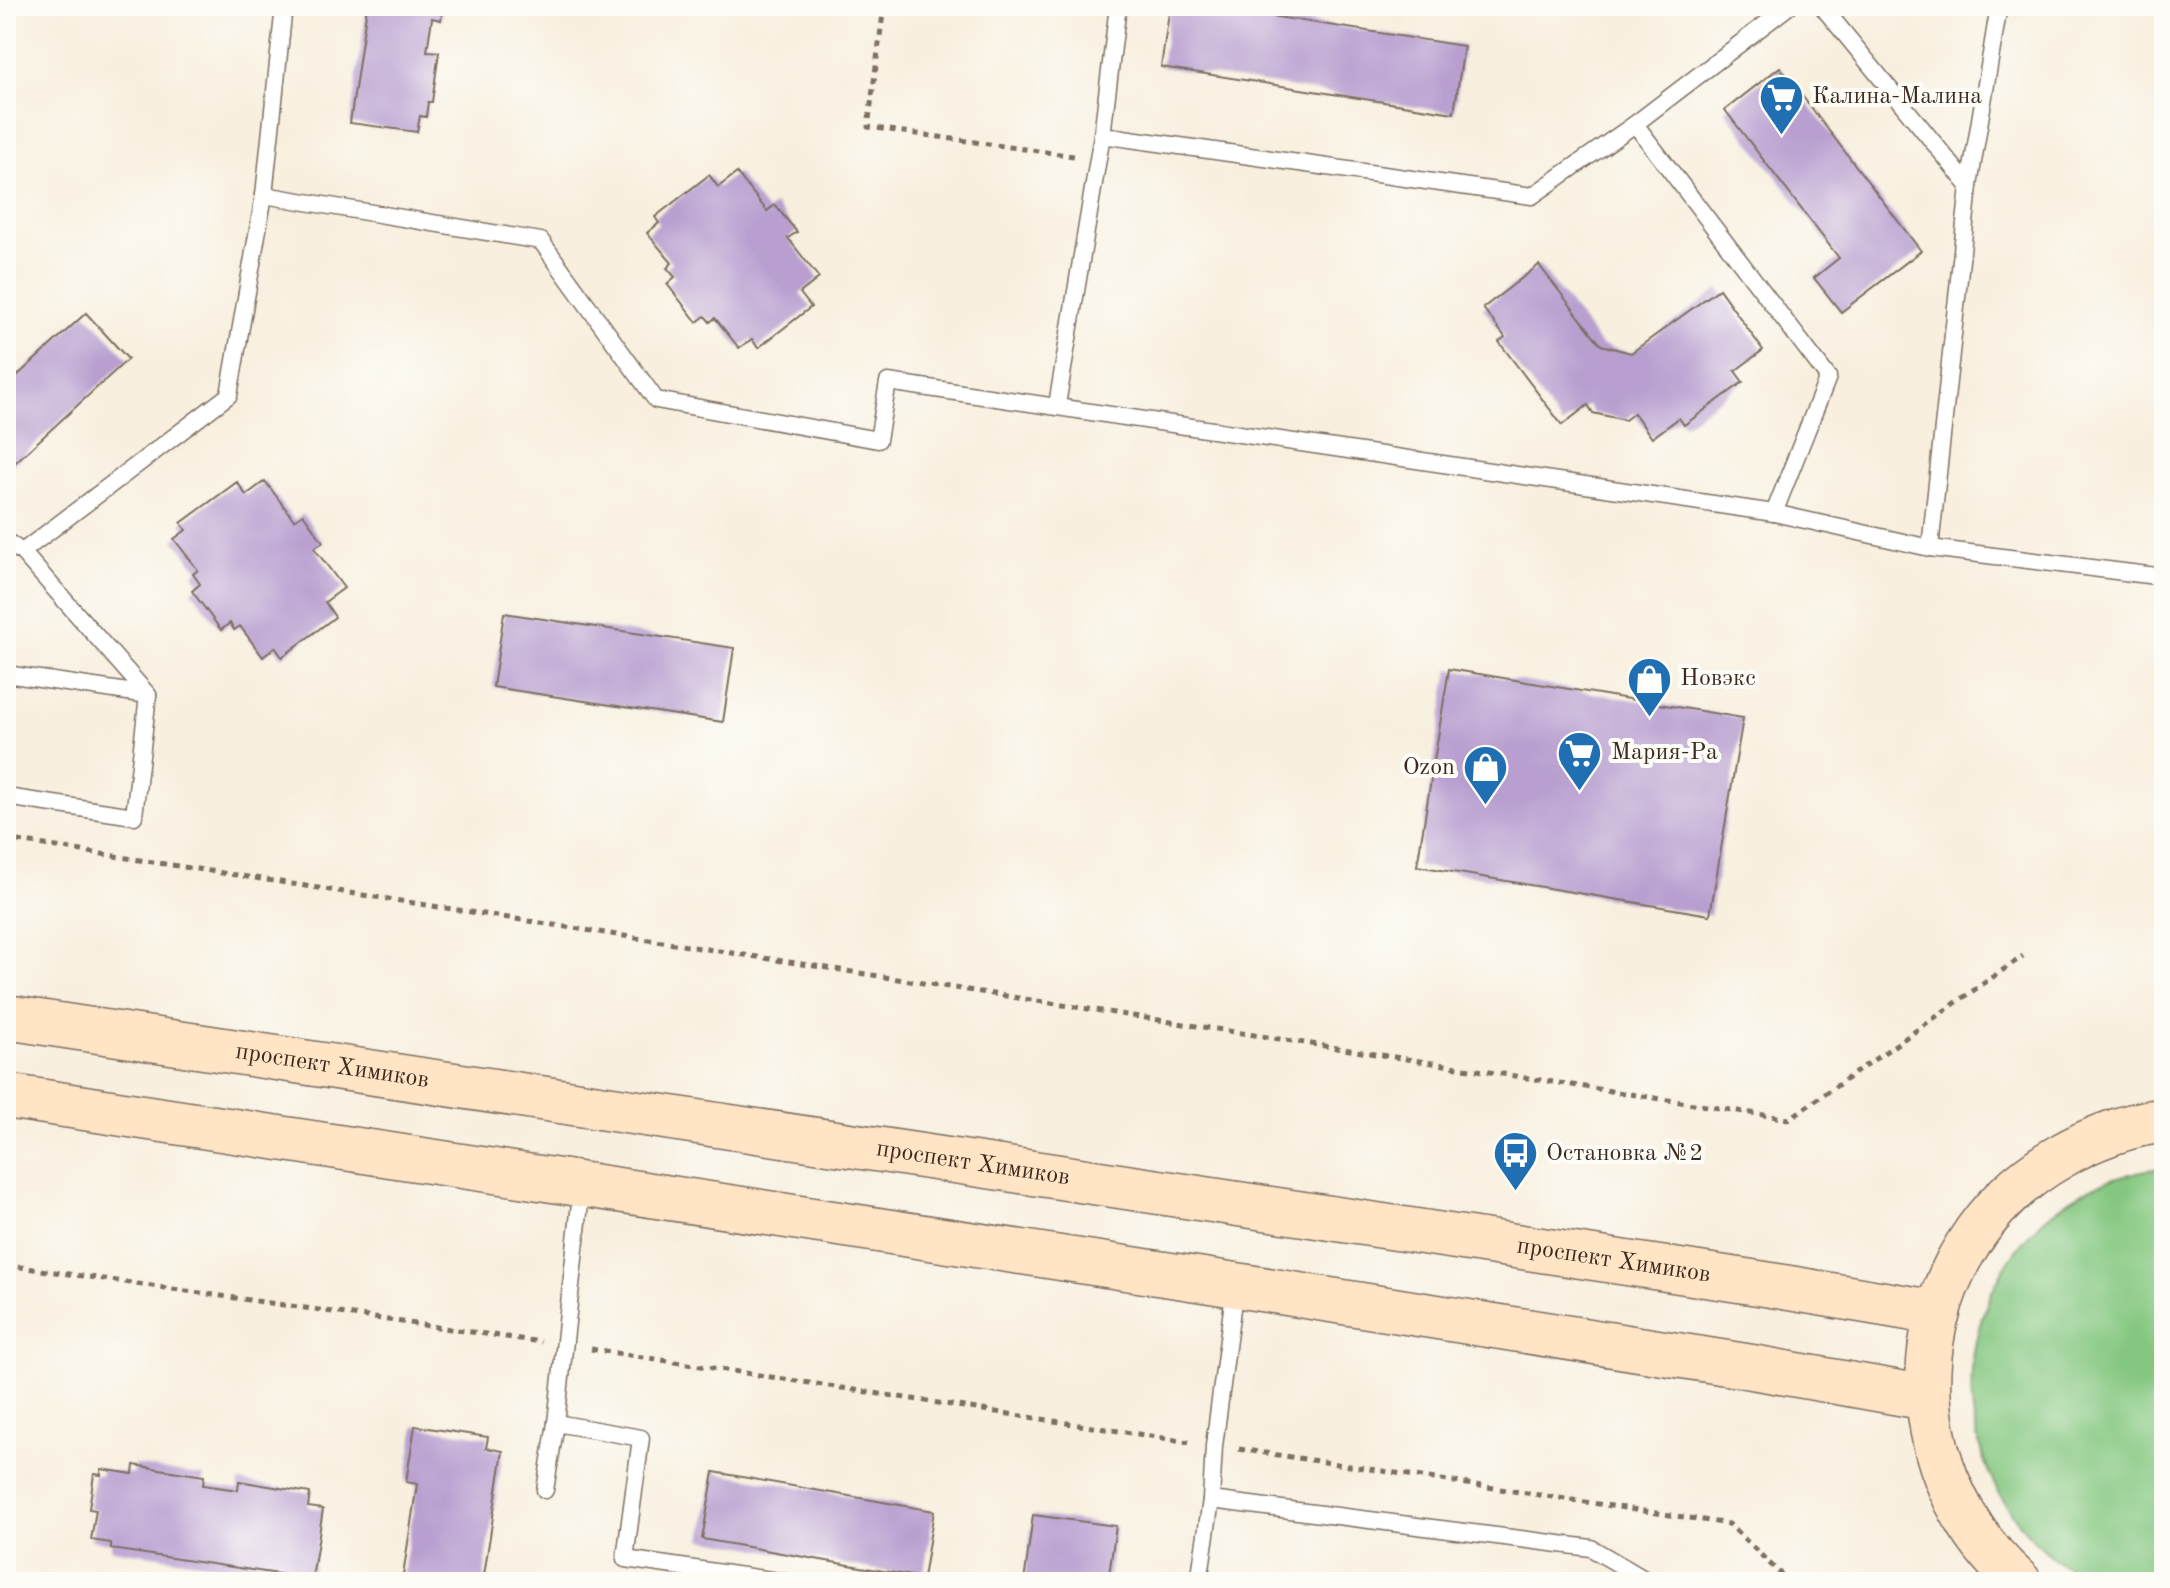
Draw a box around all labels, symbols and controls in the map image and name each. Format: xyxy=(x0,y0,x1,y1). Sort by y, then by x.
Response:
supermarket icon: Калина-Малина xyxy=(1757,73,1805,136)
place label: Калина-Малина xyxy=(1812,85,1982,109)
shop icon: Новэкс xyxy=(1625,655,1673,718)
place label: Новэкс xyxy=(1680,667,1756,691)
supermarket icon: Мария-Ра xyxy=(1556,729,1604,792)
place label: Мария-Ра xyxy=(1611,741,1718,765)
shop icon: Ozon xyxy=(1462,744,1510,807)
place label: Ozon xyxy=(1403,756,1455,780)
street label: проспект Химиков xyxy=(234,1040,431,1093)
bus stop icon: Остановка №2 xyxy=(1491,1130,1539,1193)
street label: проспект Химиков xyxy=(874,1137,1071,1190)
place label: Остановка №2 xyxy=(1546,1142,1703,1166)
street label: проспект Химиков xyxy=(1515,1234,1712,1288)

